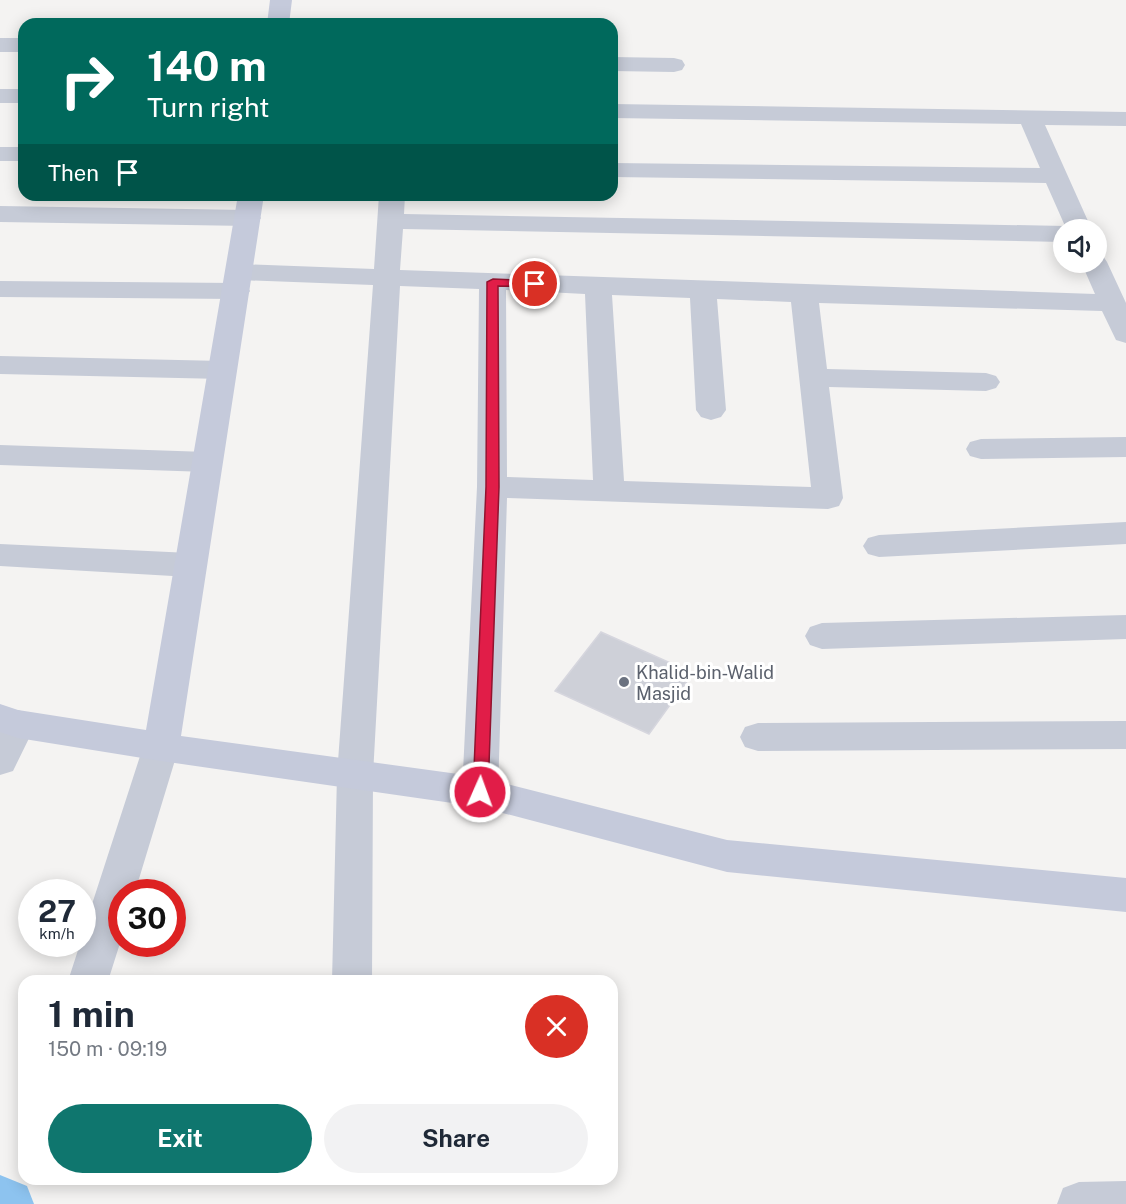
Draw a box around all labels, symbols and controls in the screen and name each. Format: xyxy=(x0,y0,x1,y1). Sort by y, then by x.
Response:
text: 140 m xyxy=(147,41,267,90)
icon: right xyxy=(48,42,126,120)
text: Turn right xyxy=(147,91,270,123)
icon: arrive xyxy=(111,156,144,189)
text: Then xyxy=(48,160,99,186)
map controls xyxy=(1053,219,1107,273)
button: sound xyxy=(1053,219,1107,273)
pin xyxy=(509,258,560,309)
icon: arrive xyxy=(518,267,551,300)
place label: Khalid-bin-Walid Masjid xyxy=(636,662,774,704)
marker: Khalid-bin-Walid Masjid xyxy=(617,675,631,689)
position arrow xyxy=(448,760,512,824)
speed limit sign: 30 xyxy=(108,879,186,957)
text: 27 xyxy=(38,893,76,929)
text: km/h xyxy=(39,925,75,942)
text: 1 min xyxy=(48,993,135,1035)
button: close xyxy=(525,995,588,1058)
text: 150 m · 09:19 xyxy=(48,1037,167,1061)
button: Exit xyxy=(48,1104,312,1173)
button: Share xyxy=(324,1104,588,1173)

